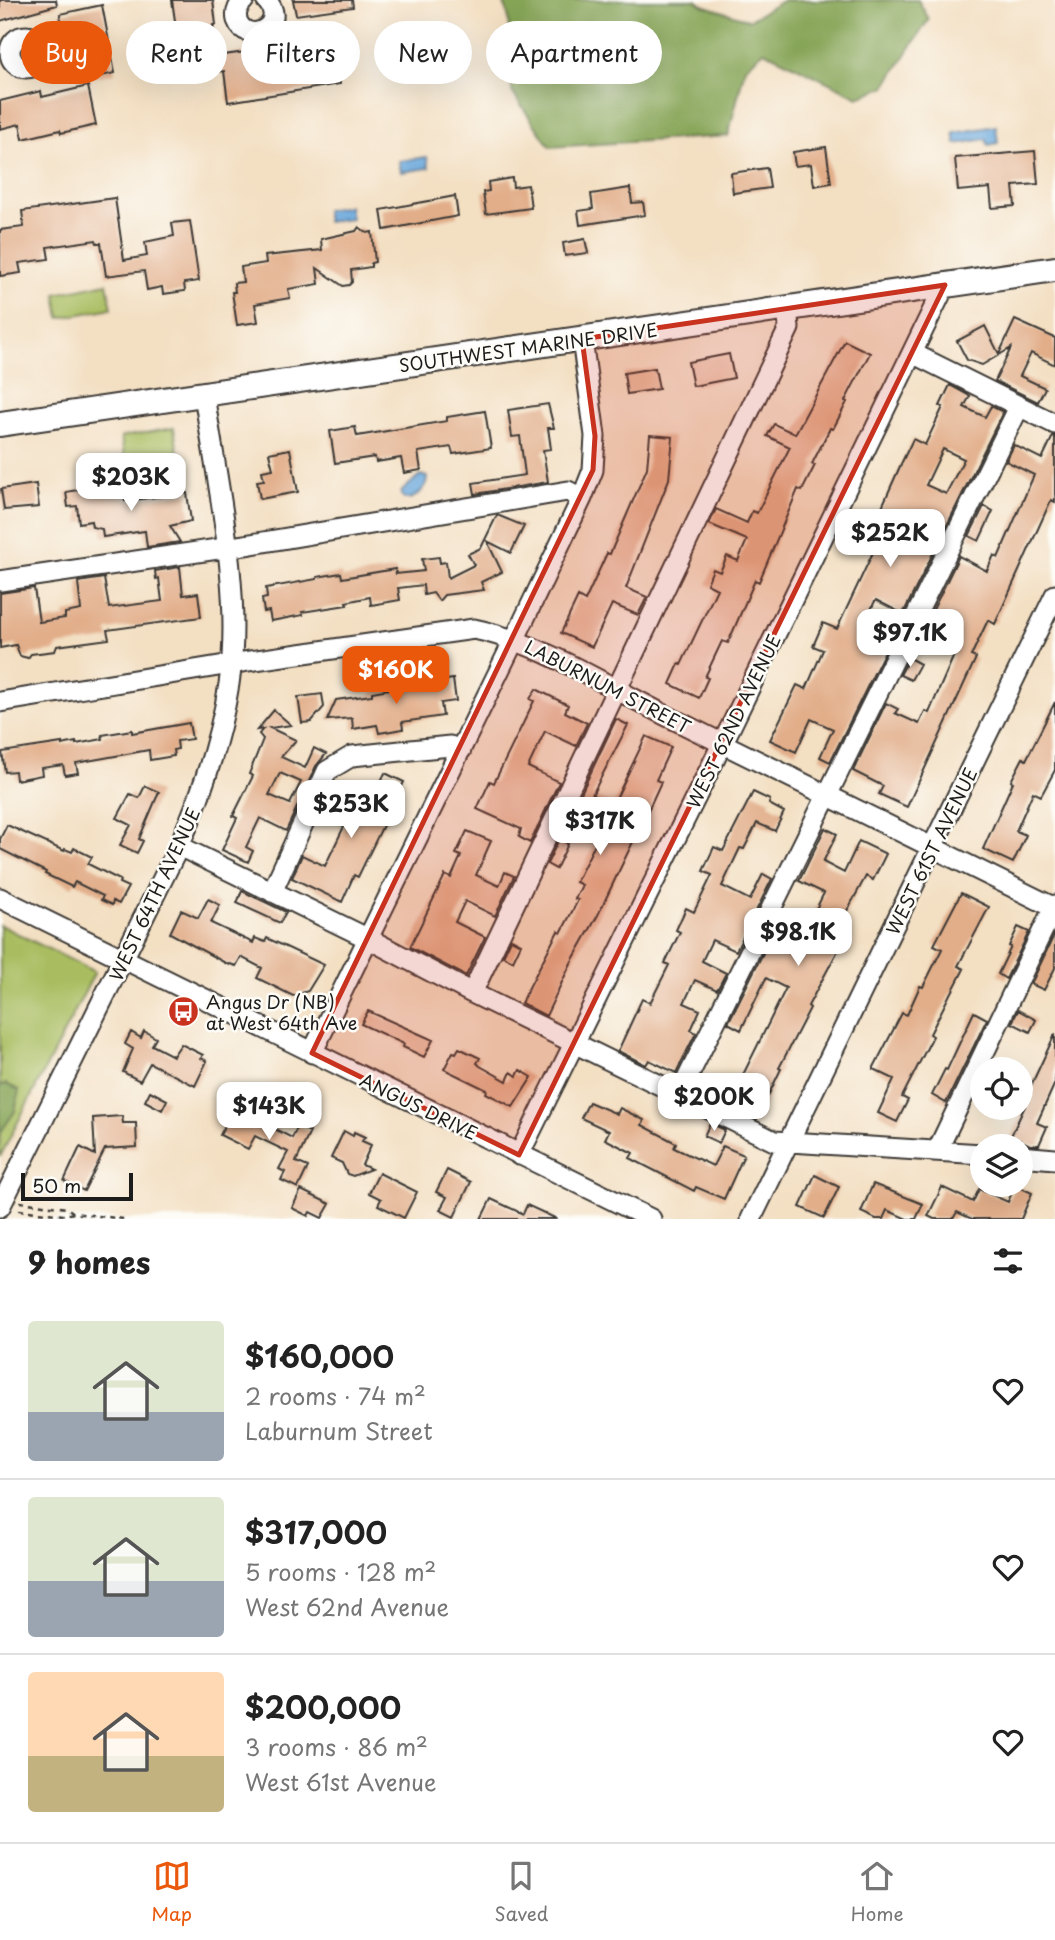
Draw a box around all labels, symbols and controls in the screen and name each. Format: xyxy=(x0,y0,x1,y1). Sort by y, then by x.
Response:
chip: Buy xyxy=(21,21,112,84)
chip: Rent xyxy=(126,21,227,84)
chip: Filters xyxy=(241,21,360,84)
chip: New xyxy=(374,21,472,84)
chip: Apartment xyxy=(486,21,662,84)
street label: SOUTHWEST MARINE DRIVE xyxy=(397,315,659,379)
pin: $203K xyxy=(82,454,180,513)
text: $203K xyxy=(92,458,170,493)
pin: $252K xyxy=(841,510,939,569)
text: $252K xyxy=(851,514,929,549)
pin: $97.1K xyxy=(853,610,967,669)
text: $97.1K xyxy=(873,614,947,649)
street label: WEST 62ND AVENUE xyxy=(679,629,787,813)
street label: LABURNUM STREET xyxy=(520,632,696,740)
pin: $160K xyxy=(347,646,445,706)
text: $160K xyxy=(358,651,434,686)
street label: WEST 61ST AVENUE xyxy=(879,763,983,939)
pin: $253K xyxy=(302,780,400,840)
text: $253K xyxy=(313,785,389,820)
pin: $317K xyxy=(551,798,649,857)
text: $317K xyxy=(565,802,635,837)
street label: WEST 64TH AVENUE xyxy=(102,803,206,985)
pin: $98.1K xyxy=(741,908,855,968)
text: $98.1K xyxy=(760,913,836,948)
place label: Angus Dr (NB) at West 64th Ave xyxy=(206,988,357,1036)
bus stop icon: Angus Dr (NB) at West 64th Ave xyxy=(166,994,200,1028)
map controls xyxy=(970,1057,1033,1197)
button: locate xyxy=(970,1057,1033,1120)
street label: ANGUS DRIVE xyxy=(356,1066,482,1146)
pin: $200K xyxy=(665,1074,763,1133)
text: $200K xyxy=(674,1078,754,1113)
pin: $143K xyxy=(220,1082,318,1142)
text: $143K xyxy=(233,1087,305,1122)
button: layers xyxy=(970,1134,1033,1197)
scale bar xyxy=(21,1170,133,1202)
text: 50 m xyxy=(32,1171,81,1199)
text: 9 homes xyxy=(28,1239,150,1284)
icon: filters xyxy=(989,1242,1027,1280)
text: $160,000 xyxy=(245,1333,394,1378)
icon: home xyxy=(84,1349,168,1433)
icon: heart xyxy=(989,1372,1027,1410)
text: 2 rooms · 74 m² xyxy=(245,1378,426,1413)
text: Laburnum Street xyxy=(245,1413,433,1448)
text: $317,000 xyxy=(245,1509,387,1554)
icon: home xyxy=(84,1525,168,1609)
icon: heart xyxy=(989,1548,1027,1586)
text: 5 rooms · 128 m² xyxy=(245,1554,436,1589)
text: West 62nd Avenue xyxy=(245,1589,449,1624)
text: $200,000 xyxy=(245,1684,401,1729)
icon: home xyxy=(84,1700,168,1784)
icon: heart xyxy=(989,1723,1027,1761)
text: 3 rooms · 86 m² xyxy=(245,1729,428,1764)
text: West 61st Avenue xyxy=(245,1764,437,1799)
tab: Map xyxy=(151,1857,192,1927)
tab: Saved xyxy=(494,1857,548,1927)
tab: Home xyxy=(851,1857,904,1927)

